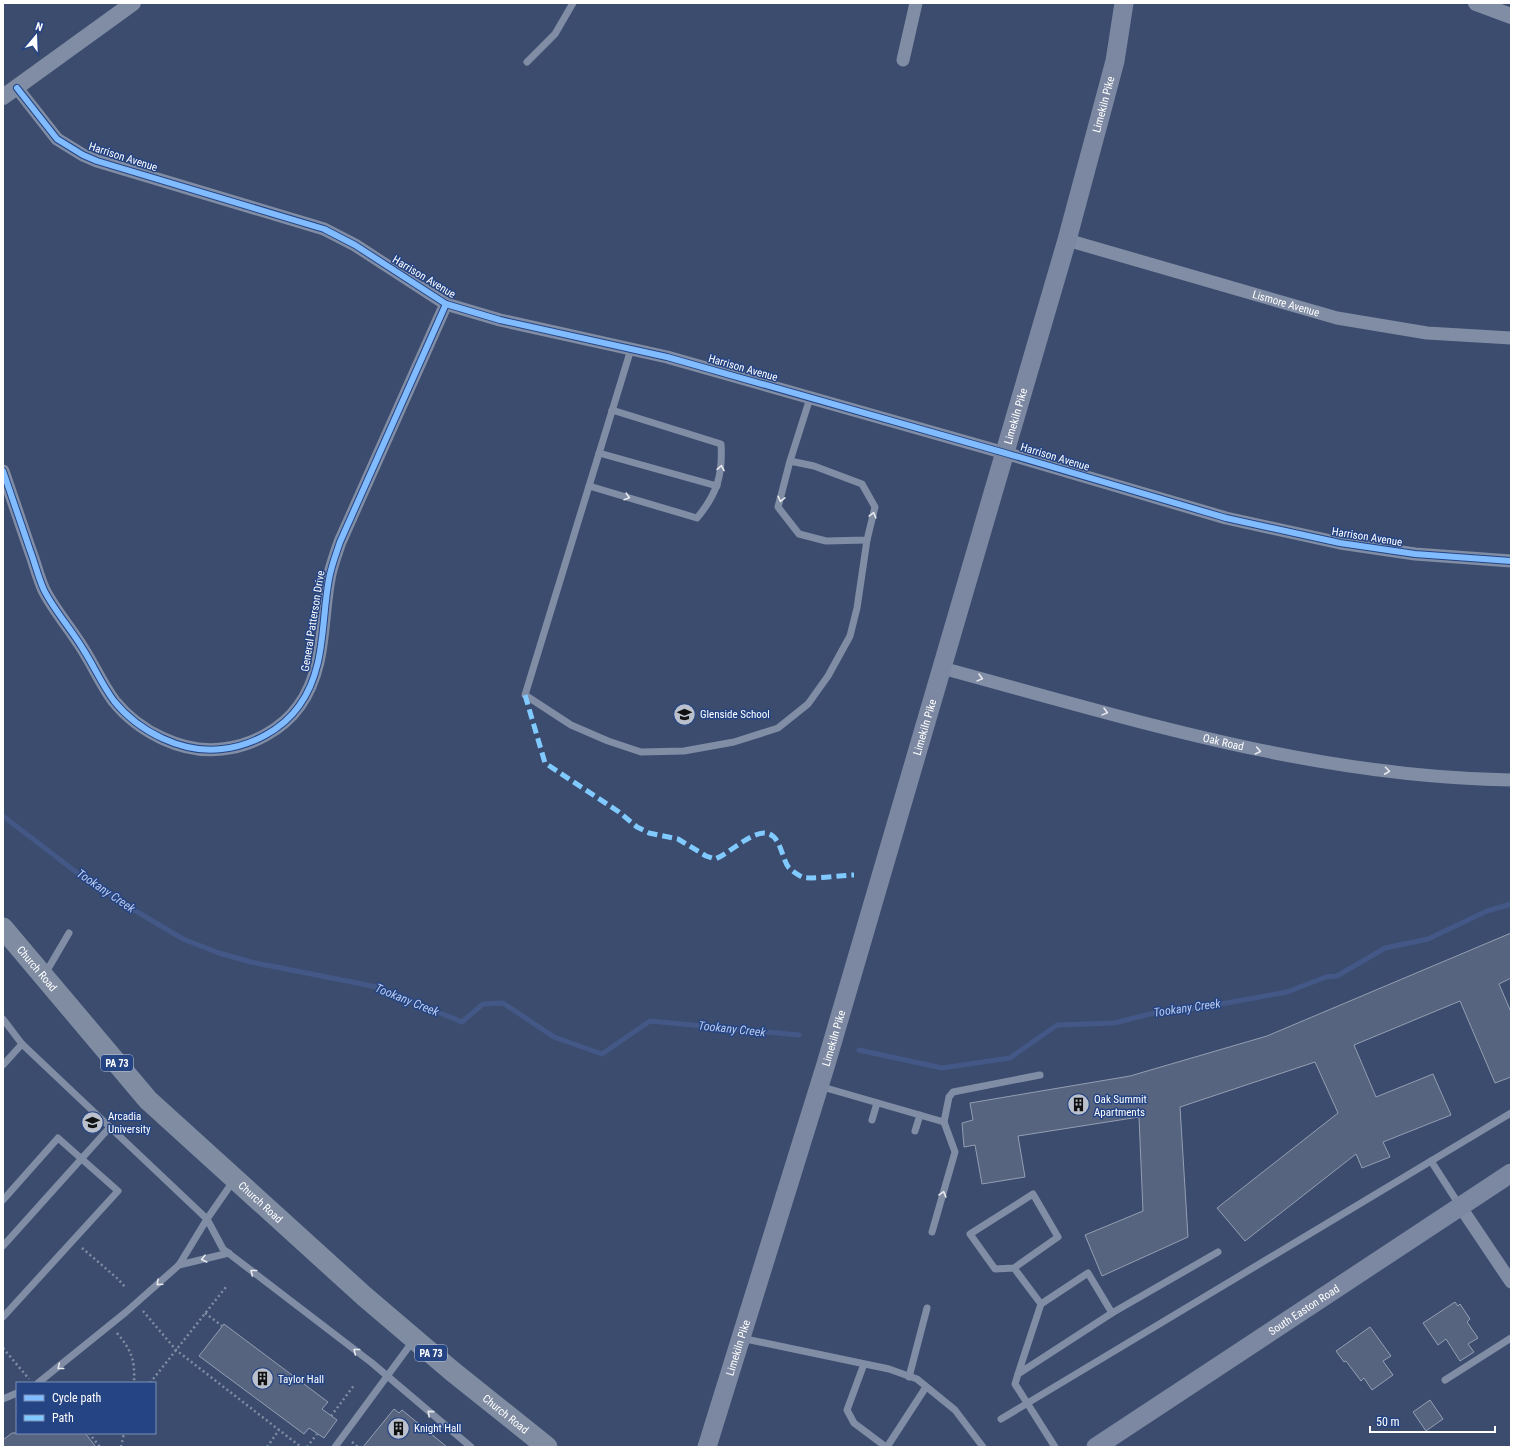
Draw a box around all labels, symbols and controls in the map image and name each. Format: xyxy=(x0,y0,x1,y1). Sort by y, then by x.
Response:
north arrow xyxy=(16,16,56,56)
text: N xyxy=(34,20,45,34)
street label: Limekiln Pike xyxy=(1090,75,1117,134)
street label: Harrison Avenue xyxy=(87,140,159,174)
street label: Harrison Avenue xyxy=(390,253,458,301)
street label: Lismore Avenue xyxy=(1251,287,1321,319)
street label: Harrison Avenue xyxy=(707,352,779,384)
street label: Limekiln Pike xyxy=(1001,387,1030,446)
street label: Harrison Avenue xyxy=(1019,440,1091,474)
one-way arrow xyxy=(716,465,724,472)
one-way arrow xyxy=(623,492,630,501)
one-way arrow xyxy=(777,496,785,502)
one-way arrow xyxy=(868,511,877,518)
street label: Harrison Avenue xyxy=(1331,525,1403,549)
street label: General Patterson Drive xyxy=(299,569,327,673)
one-way arrow xyxy=(976,673,983,682)
street label: Limekiln Pike xyxy=(910,698,939,757)
school or university icon: Glenside School xyxy=(671,701,697,727)
one-way arrow xyxy=(1102,707,1109,716)
place label: Glenside School xyxy=(700,708,770,721)
street label: Oak Road xyxy=(1202,731,1245,753)
one-way arrow xyxy=(1255,746,1261,754)
one-way arrow xyxy=(1384,767,1390,776)
water label: Tookany Creek xyxy=(74,866,138,916)
street label: Church Road xyxy=(14,943,60,994)
water label: Tookany Creek xyxy=(373,981,442,1019)
water label: Tookany Creek xyxy=(1153,996,1222,1020)
street label: Limekiln Pike xyxy=(819,1009,848,1068)
water label: Tookany Creek xyxy=(698,1019,767,1040)
road number: PA 73 xyxy=(101,1055,133,1071)
building icon: Oak Summit Apartments xyxy=(1065,1092,1091,1118)
place label: Oak Summit Apartments xyxy=(1094,1093,1147,1119)
school or university icon: Arcadia University xyxy=(80,1109,106,1135)
place label: Arcadia University xyxy=(108,1110,151,1136)
street label: Church Road xyxy=(236,1179,285,1226)
one-way arrow xyxy=(938,1191,947,1198)
one-way arrow xyxy=(201,1254,208,1263)
one-way arrow xyxy=(251,1270,258,1277)
one-way arrow xyxy=(156,1279,164,1286)
street label: South Easton Road xyxy=(1266,1282,1342,1338)
street label: Limekiln Pike xyxy=(723,1318,753,1377)
road number: PA 73 xyxy=(415,1345,447,1361)
one-way arrow xyxy=(354,1349,361,1356)
one-way arrow xyxy=(57,1363,64,1370)
building icon: Taylor Hall xyxy=(250,1366,276,1392)
place label: Taylor Hall xyxy=(278,1373,324,1386)
legend xyxy=(16,1382,156,1434)
text: Cycle path xyxy=(52,1391,102,1405)
street label: Church Road xyxy=(480,1392,531,1436)
scale bar xyxy=(1370,1408,1495,1434)
one-way arrow xyxy=(428,1410,435,1417)
text: Path xyxy=(52,1411,74,1425)
building icon: Knight Hall xyxy=(385,1415,411,1441)
text: 50 m xyxy=(1376,1415,1400,1429)
place label: Knight Hall xyxy=(414,1422,461,1435)

